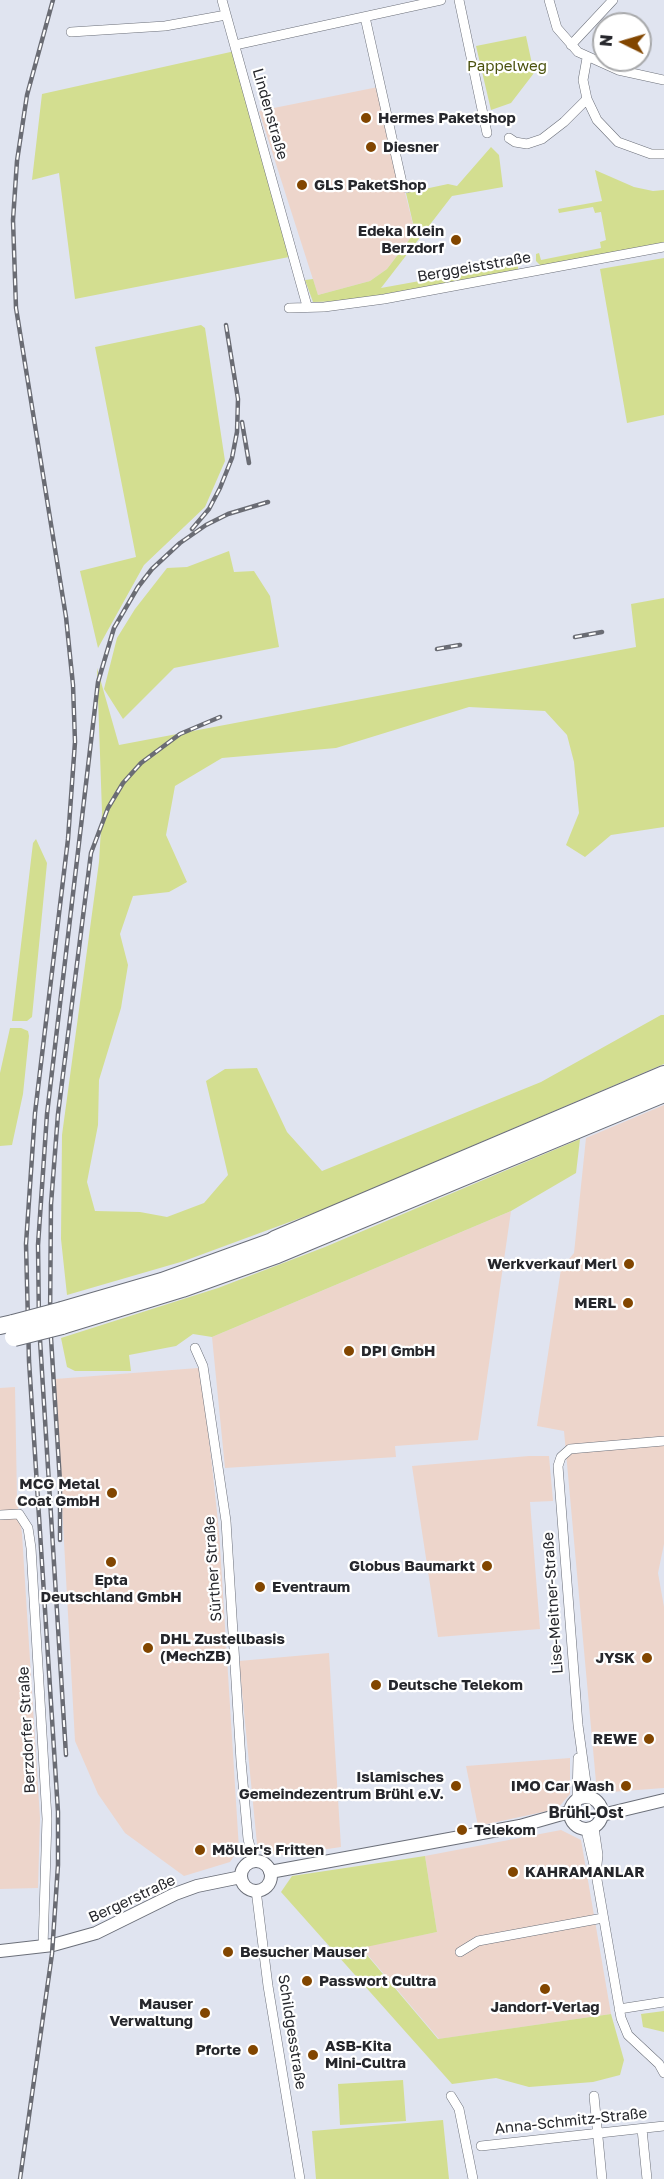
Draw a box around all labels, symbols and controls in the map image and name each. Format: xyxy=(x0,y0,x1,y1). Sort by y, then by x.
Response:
north arrow xyxy=(592,12,652,72)
text: N xyxy=(596,34,617,48)
park label: Pappelweg xyxy=(467,57,547,75)
street label: Lindenstraße xyxy=(248,66,292,162)
place label: Hermes Paketshop xyxy=(378,109,516,127)
marker: Hermes Paketshop xyxy=(359,111,373,125)
place label: Diesner xyxy=(383,138,439,156)
marker: Diesner xyxy=(364,140,378,154)
place label: GLS PaketShop xyxy=(314,176,426,194)
marker: GLS PaketShop xyxy=(295,178,309,192)
place label: Edeka Klein Berzdorf xyxy=(358,222,444,257)
marker: Edeka Klein Berzdorf xyxy=(449,233,463,247)
street label: Berggeiststraße xyxy=(416,248,532,286)
place label: Werkverkauf Merl xyxy=(487,1255,617,1273)
marker: Werkverkauf Merl xyxy=(622,1257,636,1271)
place label: MERL xyxy=(574,1294,616,1312)
marker: MERL xyxy=(621,1296,635,1310)
place label: DPI GmbH xyxy=(361,1342,435,1360)
marker: DPI GmbH xyxy=(342,1344,356,1358)
place label: MCG Metal Coat GmbH xyxy=(17,1475,100,1510)
marker: MCG Metal Coat GmbH xyxy=(105,1486,119,1500)
street label: Sürther Straße xyxy=(200,1516,226,1622)
street label: Lise-Meitner-Straße xyxy=(539,1532,567,1674)
marker: Epta Deutschland GmbH xyxy=(104,1555,118,1569)
place label: Globus Baumarkt xyxy=(349,1557,475,1575)
marker: Globus Baumarkt xyxy=(480,1559,494,1573)
place label: Epta Deutschland GmbH xyxy=(40,1571,182,1606)
place label: Eventraum xyxy=(272,1578,350,1596)
marker: Eventraum xyxy=(253,1580,267,1594)
place label: DHL Zustellbasis (MechZB) xyxy=(160,1630,285,1665)
marker: DHL Zustellbasis (MechZB) xyxy=(141,1641,155,1655)
place label: JYSK xyxy=(595,1649,635,1667)
marker: JYSK xyxy=(640,1651,654,1665)
street label: Berzdorfer Straße xyxy=(15,1666,39,1794)
place label: Deutsche Telekom xyxy=(388,1676,523,1694)
marker: Deutsche Telekom xyxy=(369,1678,383,1692)
place label: REWE xyxy=(593,1730,637,1748)
marker: REWE xyxy=(642,1732,656,1746)
place label: Islamisches Gemeindezentrum Brühl e.V. xyxy=(239,1768,444,1803)
place label: IMO Car Wash xyxy=(511,1777,614,1795)
marker: Islamisches Gemeindezentrum Brühl e.V. xyxy=(449,1779,463,1793)
marker: IMO Car Wash xyxy=(619,1779,633,1793)
district label: Brühl-Ost xyxy=(548,1803,624,1823)
place label: Telekom xyxy=(474,1821,536,1839)
marker: Telekom xyxy=(455,1823,469,1837)
place label: Möller's Fritten xyxy=(212,1841,324,1859)
marker: Möller's Fritten xyxy=(193,1843,207,1857)
place label: KAHRAMANLAR xyxy=(525,1863,645,1881)
marker: KAHRAMANLAR xyxy=(506,1865,520,1879)
street label: Bergerstraße xyxy=(86,1871,178,1927)
place label: Besucher Mauser xyxy=(240,1943,367,1961)
marker: Besucher Mauser xyxy=(221,1945,235,1959)
place label: Passwort Cultra xyxy=(319,1972,436,1990)
street label: Schildgesstraße xyxy=(274,1973,310,2091)
marker: Passwort Cultra xyxy=(300,1974,314,1988)
marker: Jandorf-Verlag xyxy=(538,1982,552,1996)
place label: Mauser Verwaltung xyxy=(110,1995,193,2030)
place label: Jandorf-Verlag xyxy=(490,1998,600,2016)
marker: Mauser Verwaltung xyxy=(198,2006,212,2020)
place label: ASB-Kita Mini-Cultra xyxy=(325,2037,406,2072)
place label: Pforte xyxy=(195,2041,241,2059)
marker: Pforte xyxy=(246,2043,260,2057)
marker: ASB-Kita Mini-Cultra xyxy=(306,2048,320,2062)
street label: Anna-Schmitz-Straße xyxy=(494,2104,648,2138)

